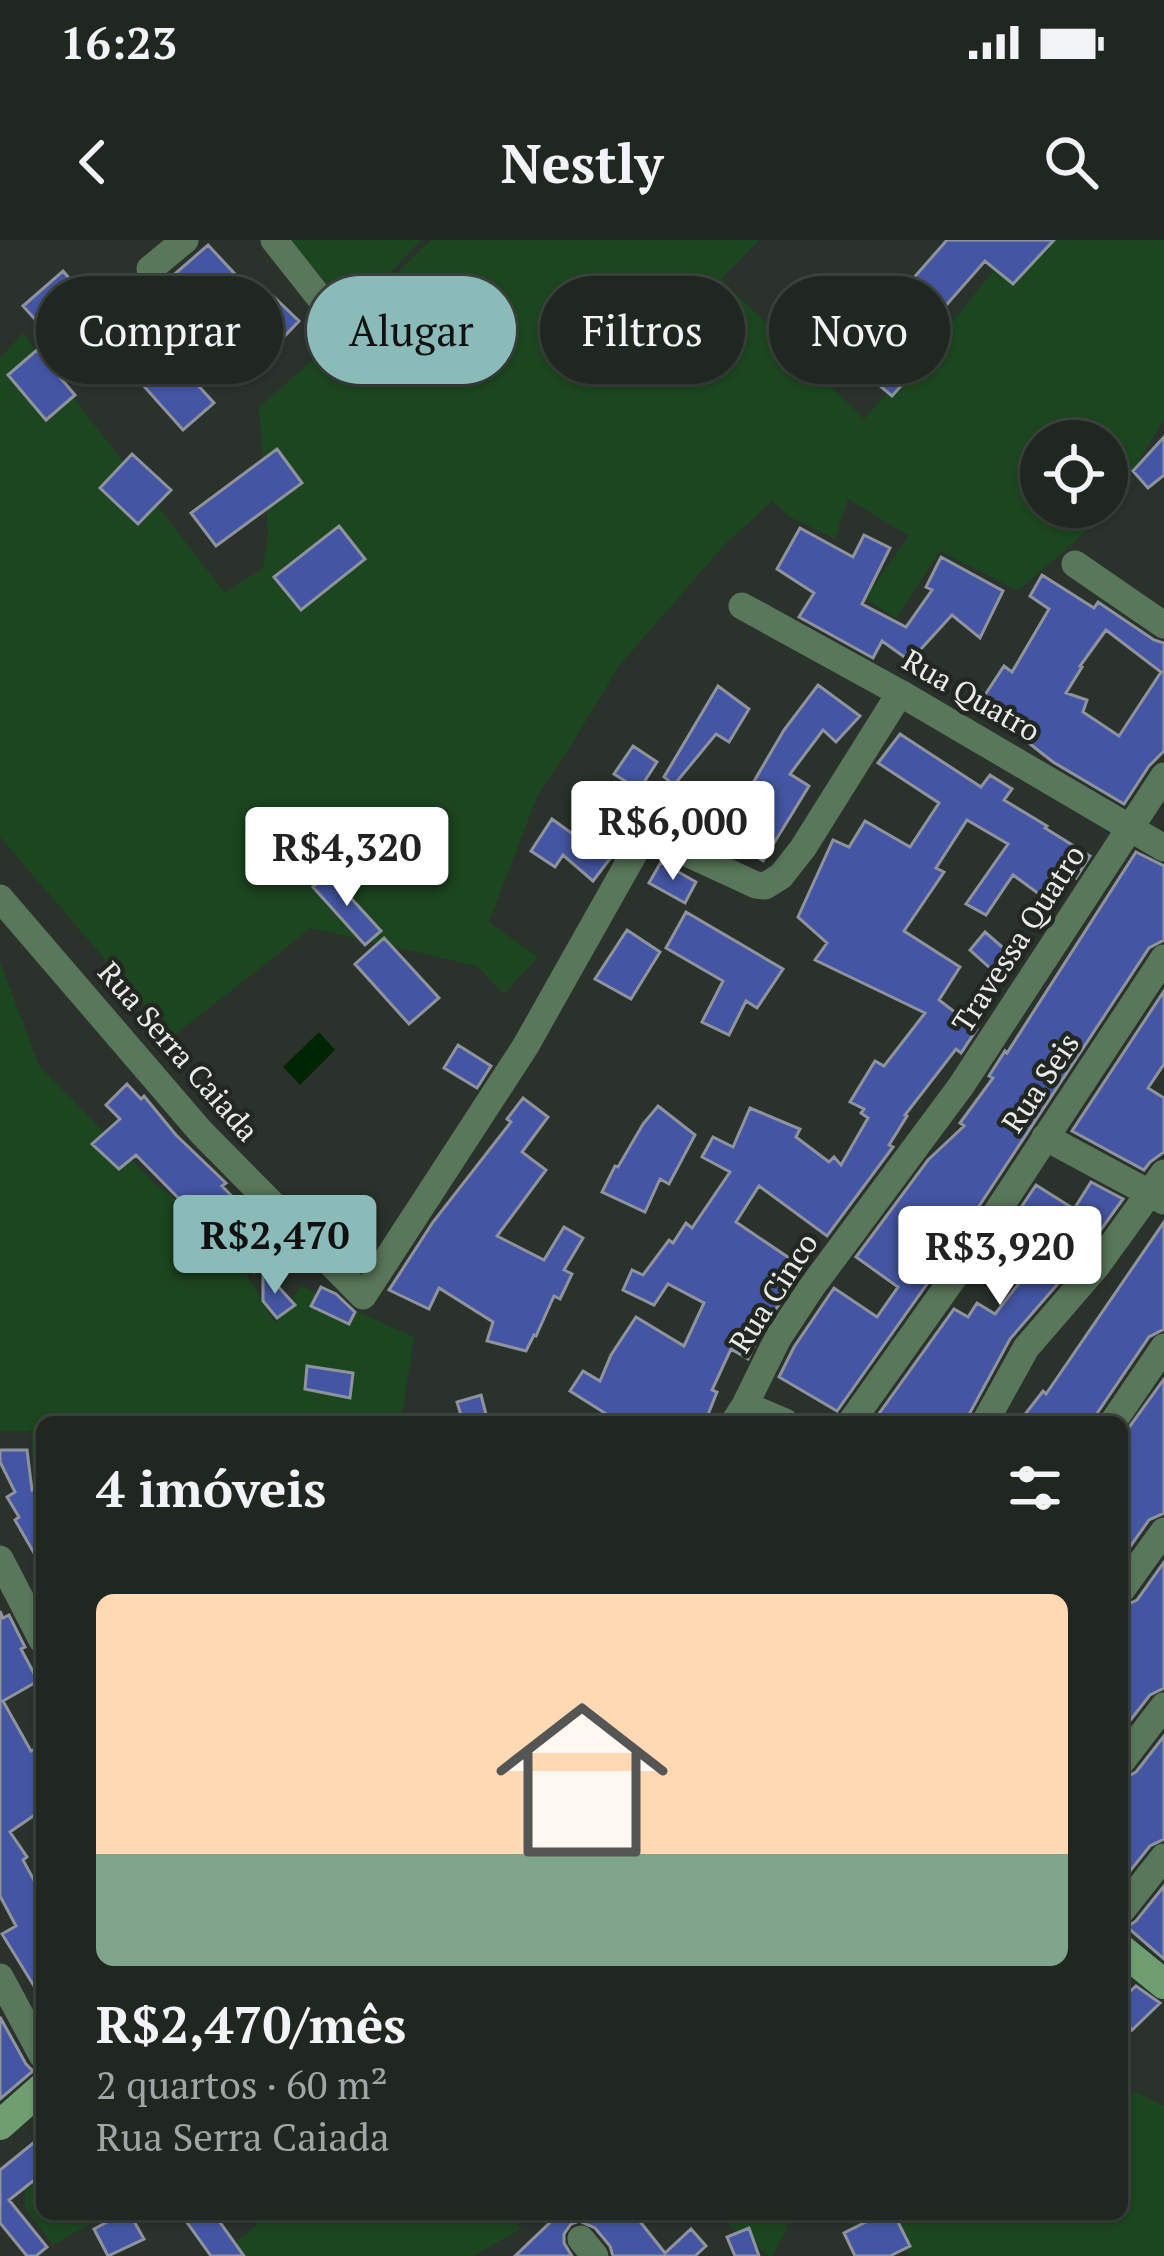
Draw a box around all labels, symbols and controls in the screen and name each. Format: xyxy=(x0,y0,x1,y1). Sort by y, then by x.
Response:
text: 16:23 xyxy=(60,12,177,72)
text: Nestly xyxy=(501,127,663,198)
icon: back xyxy=(60,129,126,195)
icon: search xyxy=(1038,129,1104,195)
chip: Comprar xyxy=(36,276,283,384)
chip: Alugar xyxy=(307,276,516,384)
chip: Filtros xyxy=(540,276,745,384)
chip: Novo xyxy=(769,276,950,384)
map controls xyxy=(1020,420,1128,528)
button: locate xyxy=(1020,420,1128,528)
street label: Rua Quatro xyxy=(895,640,1048,751)
pin: R$6,000 xyxy=(562,781,784,883)
text: R$6,000 xyxy=(598,794,748,846)
pin: R$4,320 xyxy=(236,807,458,909)
text: R$4,320 xyxy=(272,820,422,872)
street label: Travessa Quatro xyxy=(942,837,1094,1040)
street label: Rua Serra Caiada xyxy=(90,953,268,1150)
street label: Rua Seis xyxy=(992,1025,1088,1140)
pin: R$2,470 xyxy=(164,1195,386,1297)
pin: R$3,920 xyxy=(889,1206,1111,1308)
text: R$2,470 xyxy=(200,1208,350,1260)
text: R$3,920 xyxy=(925,1219,1075,1271)
street label: Rua Cinco xyxy=(720,1225,827,1360)
text: 4 imóveis xyxy=(96,1454,326,1522)
icon: filters xyxy=(1002,1455,1068,1521)
icon: home xyxy=(474,1672,690,1888)
text: R$2,470/mês xyxy=(96,1990,406,2058)
text: 2 quartos · 60 m² xyxy=(96,2058,387,2110)
text: Rua Serra Caiada xyxy=(96,2110,390,2162)

